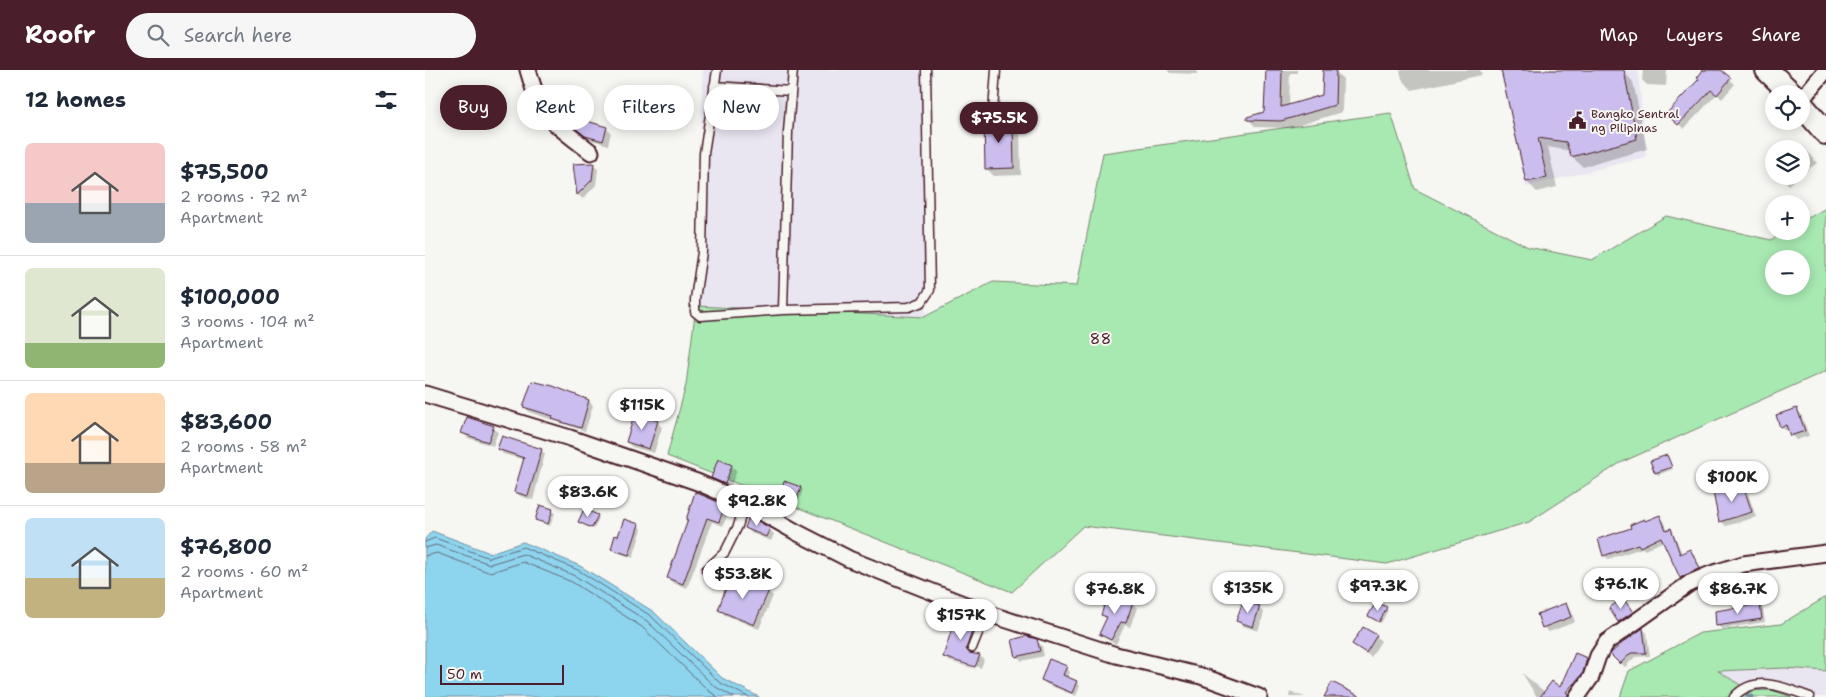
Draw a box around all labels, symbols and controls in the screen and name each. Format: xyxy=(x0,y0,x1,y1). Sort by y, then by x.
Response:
search box xyxy=(126,13,476,58)
text: Roofr xyxy=(25,19,96,51)
icon: search xyxy=(144,21,172,49)
text: Search here xyxy=(184,23,292,48)
text: Map xyxy=(1600,23,1638,47)
text: Layers xyxy=(1666,23,1723,47)
text: Share xyxy=(1751,23,1801,47)
chip: Buy xyxy=(440,85,507,130)
chip: Rent xyxy=(517,85,594,130)
chip: Filters xyxy=(604,85,694,130)
chip: New xyxy=(704,85,779,130)
map controls xyxy=(1765,85,1810,295)
button: locate xyxy=(1765,85,1810,130)
text: 12 homes xyxy=(25,86,126,114)
icon: filters xyxy=(372,86,400,114)
pin: $75.5K xyxy=(958,102,1040,144)
place label: Bangko Sentral ng Pilipinas xyxy=(1591,106,1679,136)
text: $75.5K xyxy=(971,107,1027,128)
public building icon: Bangko Sentral ng Pilipinas xyxy=(1567,111,1587,131)
button: layers xyxy=(1765,140,1810,185)
text: $75,500 xyxy=(180,158,269,186)
icon: home xyxy=(65,163,125,223)
text: 2 rooms · 72 m² xyxy=(180,186,308,207)
button: + xyxy=(1765,195,1810,240)
text: Apartment xyxy=(180,207,263,228)
button: − xyxy=(1765,250,1810,295)
text: $100,000 xyxy=(180,283,280,311)
icon: home xyxy=(65,288,125,348)
text: 3 rooms · 104 m² xyxy=(180,311,315,332)
district label: 88 xyxy=(1090,329,1112,349)
text: Apartment xyxy=(180,332,263,353)
pin: $115K xyxy=(607,388,677,431)
text: $115K xyxy=(619,394,665,415)
text: $83,600 xyxy=(180,408,272,436)
icon: home xyxy=(65,413,125,473)
text: 2 rooms · 58 m² xyxy=(180,436,307,457)
text: Apartment xyxy=(180,457,263,478)
pin: $100K xyxy=(1697,460,1767,503)
text: $100K xyxy=(1707,466,1757,487)
pin: $83.6K xyxy=(547,476,629,518)
text: $83.6K xyxy=(558,481,618,502)
pin: $92.8K xyxy=(716,484,798,527)
text: $92.8K xyxy=(728,490,786,511)
text: $76,800 xyxy=(180,533,272,561)
icon: home xyxy=(65,538,125,598)
pin: $53.8K xyxy=(702,558,784,600)
text: 2 rooms · 60 m² xyxy=(180,561,308,582)
text: $53.8K xyxy=(714,563,772,584)
pin: $76.1K xyxy=(1580,568,1662,610)
pin: $97.3K xyxy=(1337,570,1419,612)
pin: $76.8K xyxy=(1074,572,1156,615)
pin: $135K xyxy=(1213,572,1283,614)
pin: $86.7K xyxy=(1697,572,1779,615)
text: $76.1K xyxy=(1594,573,1648,594)
text: $97.3K xyxy=(1349,575,1407,596)
text: $135K xyxy=(1223,577,1273,598)
text: $76.8K xyxy=(1085,578,1145,599)
text: $86.7K xyxy=(1709,578,1767,599)
text: Apartment xyxy=(180,582,263,603)
pin: $157K xyxy=(926,598,996,641)
text: $157K xyxy=(936,604,986,625)
scale bar xyxy=(440,662,564,685)
text: 50 m xyxy=(447,665,482,683)

